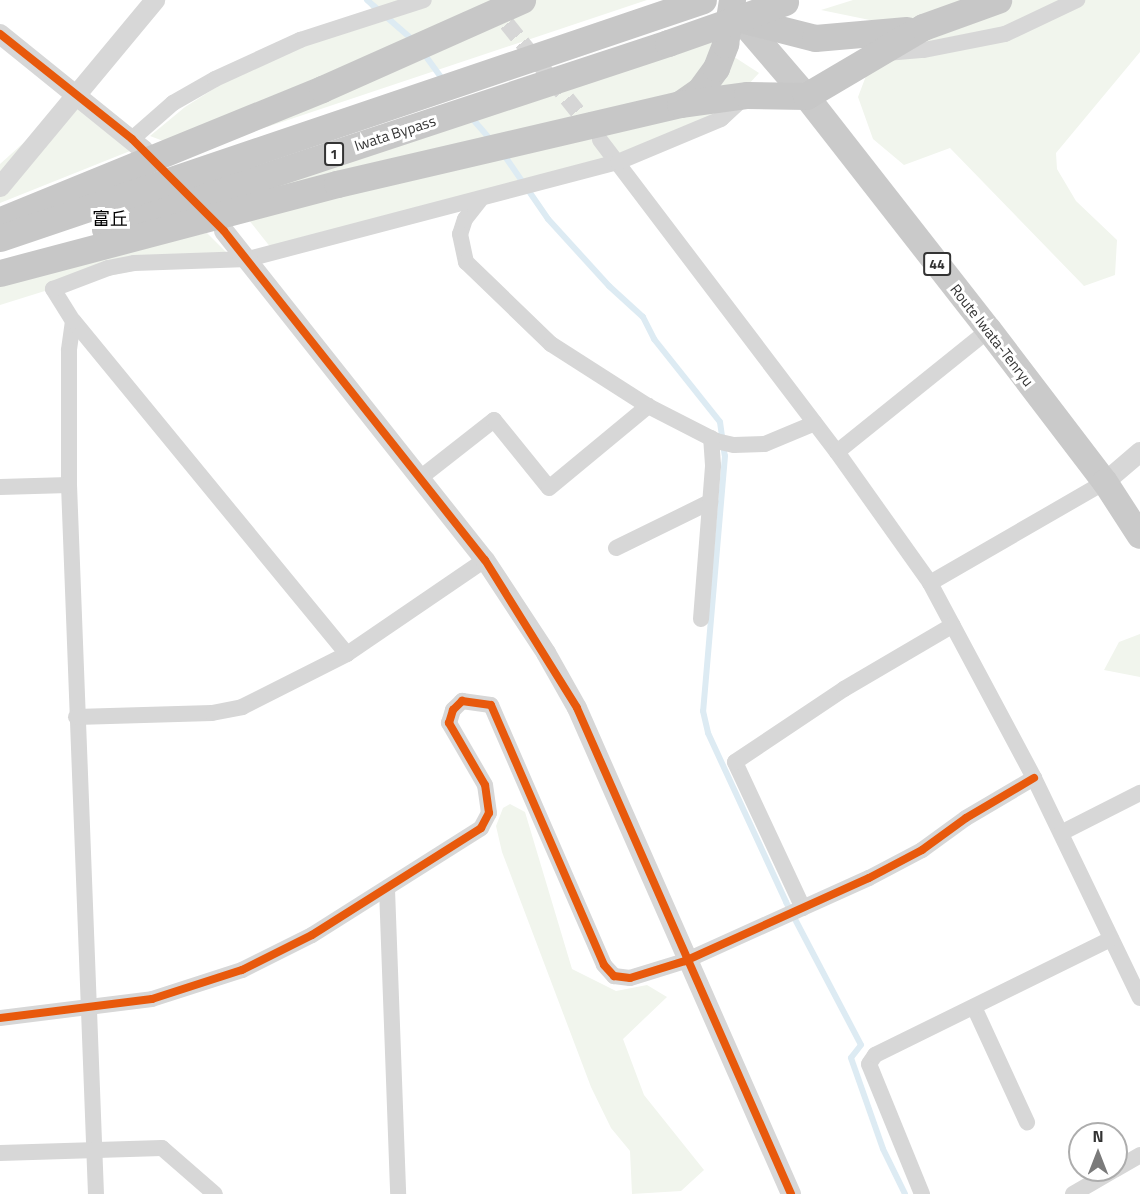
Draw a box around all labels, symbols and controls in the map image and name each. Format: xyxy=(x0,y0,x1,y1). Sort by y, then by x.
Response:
street label: Iwata Bypass xyxy=(352,111,438,155)
road number: 1 xyxy=(324,143,344,165)
district label: 富丘 xyxy=(92,208,128,230)
road number: 44 xyxy=(922,253,952,275)
street label: Route Iwata-Tenryu xyxy=(947,280,1037,390)
north arrow xyxy=(1068,1122,1128,1182)
text: N xyxy=(1092,1124,1104,1148)

